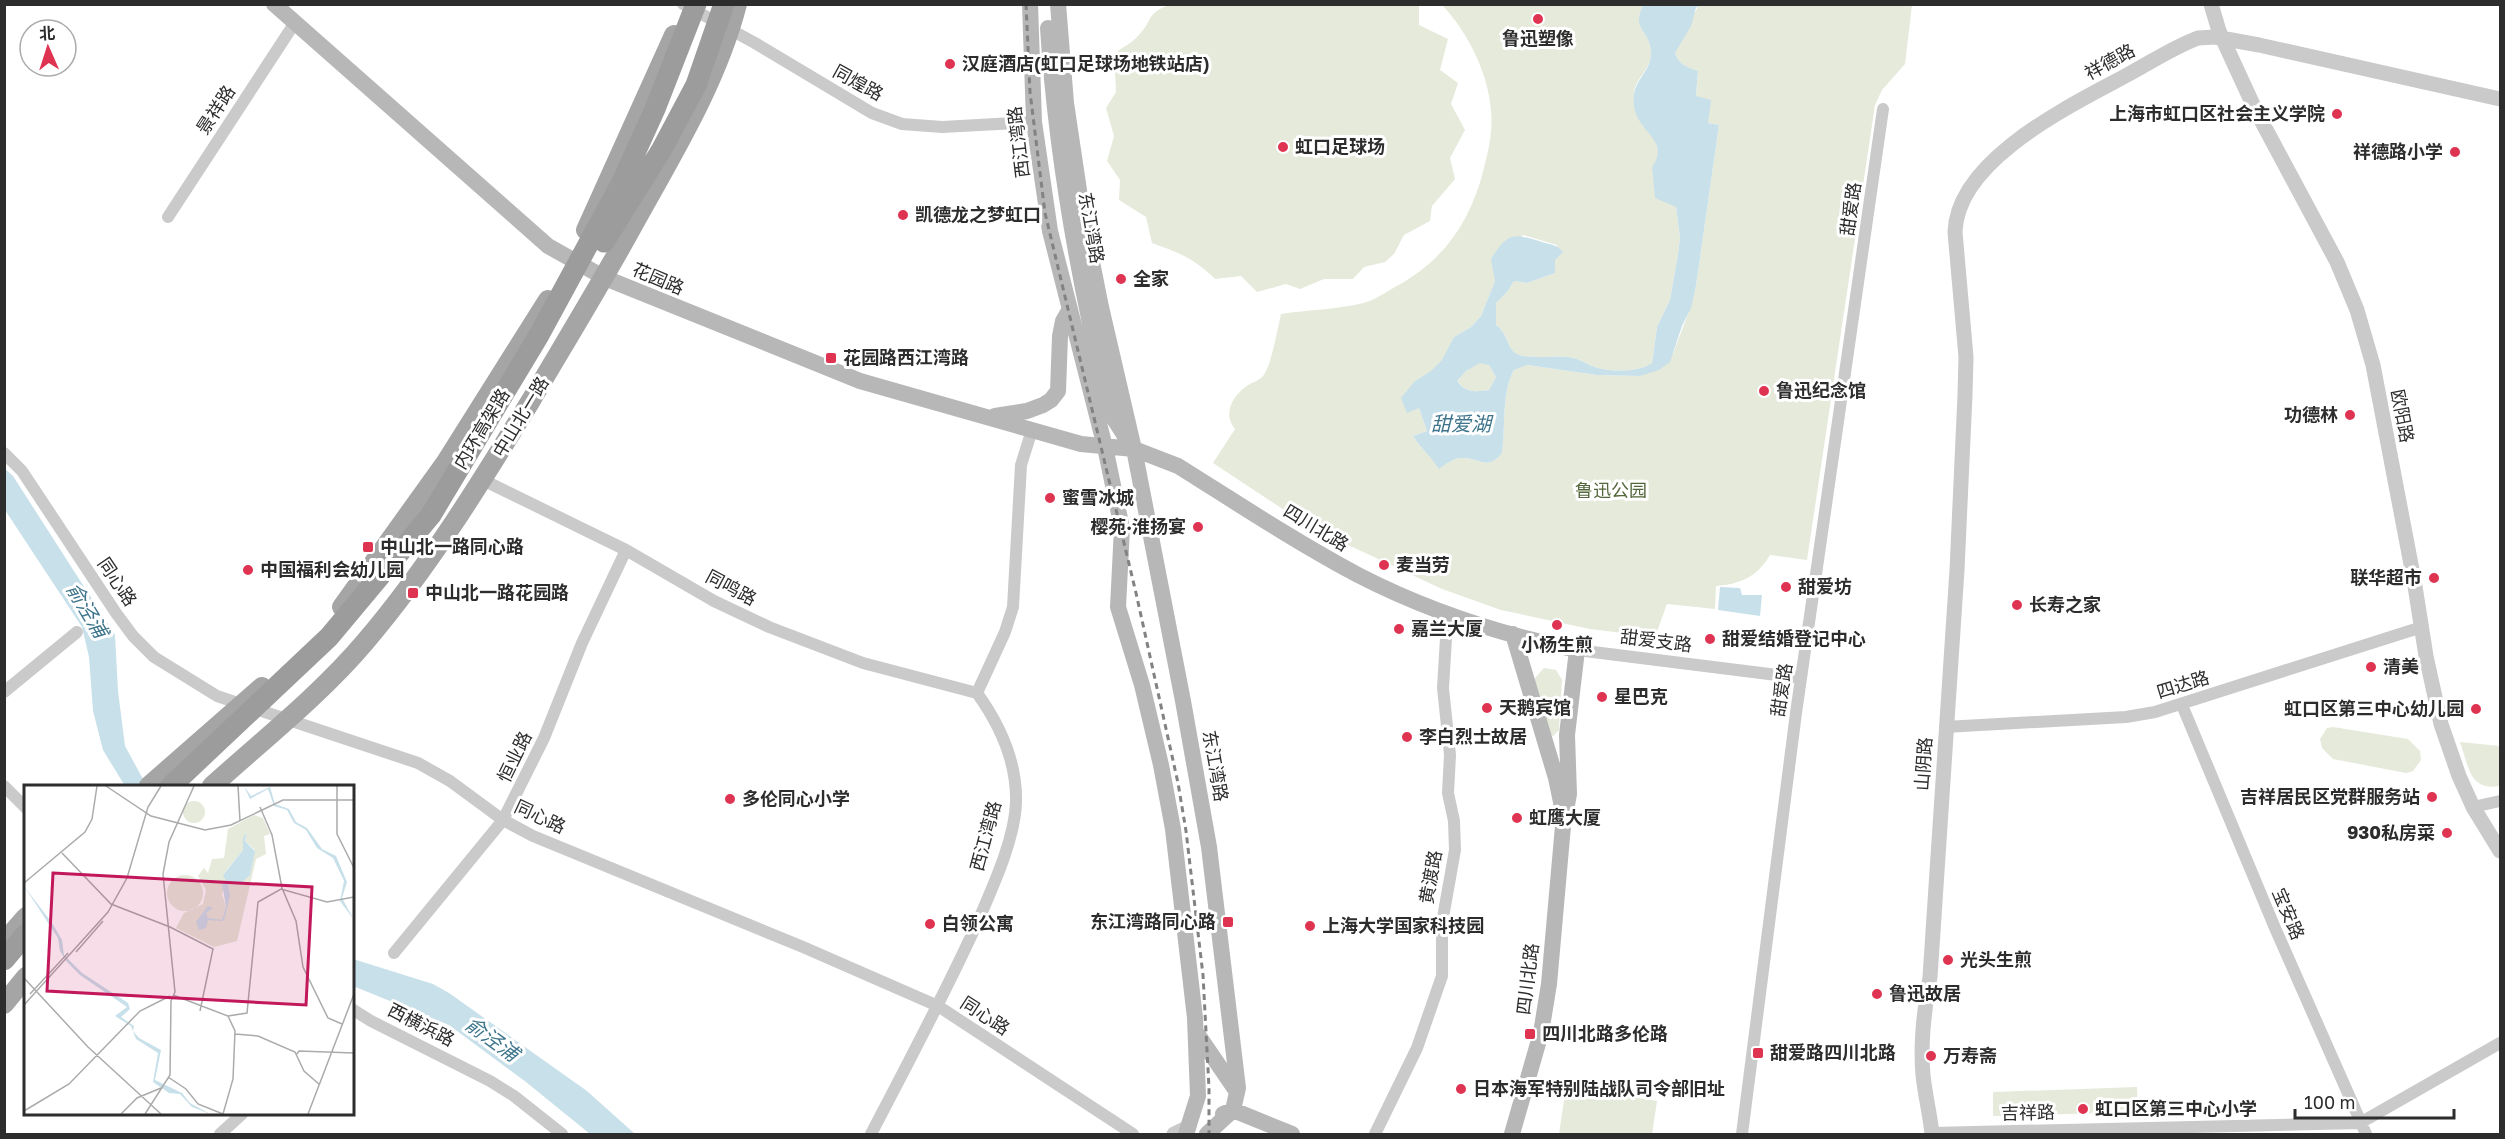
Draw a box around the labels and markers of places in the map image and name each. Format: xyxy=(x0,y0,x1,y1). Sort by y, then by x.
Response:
marker: 鲁迅塑像 xyxy=(1531,12,1545,26)
place label: 鲁迅塑像 xyxy=(1502,27,1574,49)
place label: 汉庭酒店(虹口足球场地铁站店) xyxy=(962,52,1210,74)
marker: 汉庭酒店(虹口足球场地铁站店) xyxy=(943,57,957,71)
place label: 上海市虹口区社会主义学院 xyxy=(2109,102,2325,124)
marker: 上海市虹口区社会主义学院 xyxy=(2330,107,2344,121)
place label: 虹口足球场 xyxy=(1295,135,1385,157)
marker: 虹口足球场 xyxy=(1276,140,1290,154)
place label: 祥德路小学 xyxy=(2353,140,2443,162)
marker: 祥德路小学 xyxy=(2448,145,2462,159)
place label: 凯德龙之梦虹口 xyxy=(915,203,1041,225)
marker: 凯德龙之梦虹口 xyxy=(896,208,910,222)
place label: 全家 xyxy=(1133,267,1169,289)
marker: 全家 xyxy=(1114,272,1128,286)
place label: 花园路西江湾路 xyxy=(843,346,969,368)
marker: 花园路西江湾路 xyxy=(824,351,838,365)
place label: 鲁迅纪念馆 xyxy=(1776,379,1866,401)
marker: 鲁迅纪念馆 xyxy=(1757,384,1771,398)
place label: 功德林 xyxy=(2284,403,2338,425)
marker: 功德林 xyxy=(2343,408,2357,422)
place label: 蜜雪冰城 xyxy=(1062,486,1134,508)
marker: 蜜雪冰城 xyxy=(1043,491,1057,505)
place label: 樱苑·淮扬宴 xyxy=(1090,515,1186,537)
marker: 樱苑·淮扬宴 xyxy=(1191,520,1205,534)
place label: 中山北一路同心路 xyxy=(380,535,524,557)
marker: 中山北一路同心路 xyxy=(361,540,375,554)
place label: 麦当劳 xyxy=(1396,553,1450,575)
place label: 中国福利会幼儿园 xyxy=(260,558,404,580)
marker: 麦当劳 xyxy=(1377,558,1391,572)
marker: 中国福利会幼儿园 xyxy=(241,563,255,577)
place label: 联华超市 xyxy=(2350,566,2422,588)
marker: 联华超市 xyxy=(2427,571,2441,585)
place label: 甜爱坊 xyxy=(1798,575,1852,597)
marker: 甜爱坊 xyxy=(1779,580,1793,594)
place label: 中山北一路花园路 xyxy=(425,581,569,603)
marker: 中山北一路花园路 xyxy=(406,586,420,600)
place label: 长寿之家 xyxy=(2029,593,2101,615)
marker: 长寿之家 xyxy=(2010,598,2024,612)
place label: 嘉兰大厦 xyxy=(1411,617,1483,639)
marker: 小杨生煎 xyxy=(1550,618,1564,632)
marker: 嘉兰大厦 xyxy=(1392,622,1406,636)
place label: 甜爱结婚登记中心 xyxy=(1722,627,1866,649)
marker: 甜爱结婚登记中心 xyxy=(1703,632,1717,646)
place label: 小杨生煎 xyxy=(1521,633,1593,655)
place label: 清美 xyxy=(2383,655,2419,677)
marker: 清美 xyxy=(2364,660,2378,674)
place label: 星巴克 xyxy=(1614,685,1668,707)
marker: 星巴克 xyxy=(1595,690,1609,704)
place label: 天鹅宾馆 xyxy=(1499,696,1571,718)
place label: 虹口区第三中心幼儿园 xyxy=(2284,697,2464,719)
marker: 天鹅宾馆 xyxy=(1480,701,1494,715)
marker: 虹口区第三中心幼儿园 xyxy=(2469,702,2483,716)
place label: 李白烈士故居 xyxy=(1419,725,1527,747)
marker: 李白烈士故居 xyxy=(1400,730,1414,744)
place label: 吉祥居民区党群服务站 xyxy=(2240,785,2420,807)
place label: 多伦同心小学 xyxy=(742,787,850,809)
marker: 吉祥居民区党群服务站 xyxy=(2425,790,2439,804)
marker: 多伦同心小学 xyxy=(723,792,737,806)
place label: 虹鹰大厦 xyxy=(1529,806,1601,828)
marker: 虹鹰大厦 xyxy=(1510,811,1524,825)
place label: 930私房菜 xyxy=(2347,821,2435,843)
marker: 930私房菜 xyxy=(2440,826,2454,840)
place label: 东江湾路同心路 xyxy=(1090,910,1216,932)
place label: 白领公寓 xyxy=(942,912,1014,934)
place label: 上海大学国家科技园 xyxy=(1322,914,1484,936)
marker: 东江湾路同心路 xyxy=(1221,915,1235,929)
marker: 白领公寓 xyxy=(923,917,937,931)
marker: 上海大学国家科技园 xyxy=(1303,919,1317,933)
place label: 光头生煎 xyxy=(1960,948,2032,970)
marker: 光头生煎 xyxy=(1941,953,1955,967)
place label: 鲁迅故居 xyxy=(1889,982,1961,1004)
marker: 鲁迅故居 xyxy=(1870,987,1884,1001)
place label: 四川北路多伦路 xyxy=(1542,1022,1668,1044)
marker: 四川北路多伦路 xyxy=(1523,1027,1537,1041)
place label: 甜爱路四川北路 xyxy=(1770,1041,1896,1063)
place label: 万寿斋 xyxy=(1943,1044,1997,1066)
marker: 甜爱路四川北路 xyxy=(1751,1046,1765,1060)
marker: 万寿斋 xyxy=(1924,1049,1938,1063)
place label: 日本海军特别陆战队司令部旧址 xyxy=(1473,1077,1725,1099)
marker: 日本海军特别陆战队司令部旧址 xyxy=(1454,1082,1468,1096)
place label: 虹口区第三中心小学 xyxy=(2095,1097,2257,1119)
marker: 虹口区第三中心小学 xyxy=(2076,1102,2090,1116)

